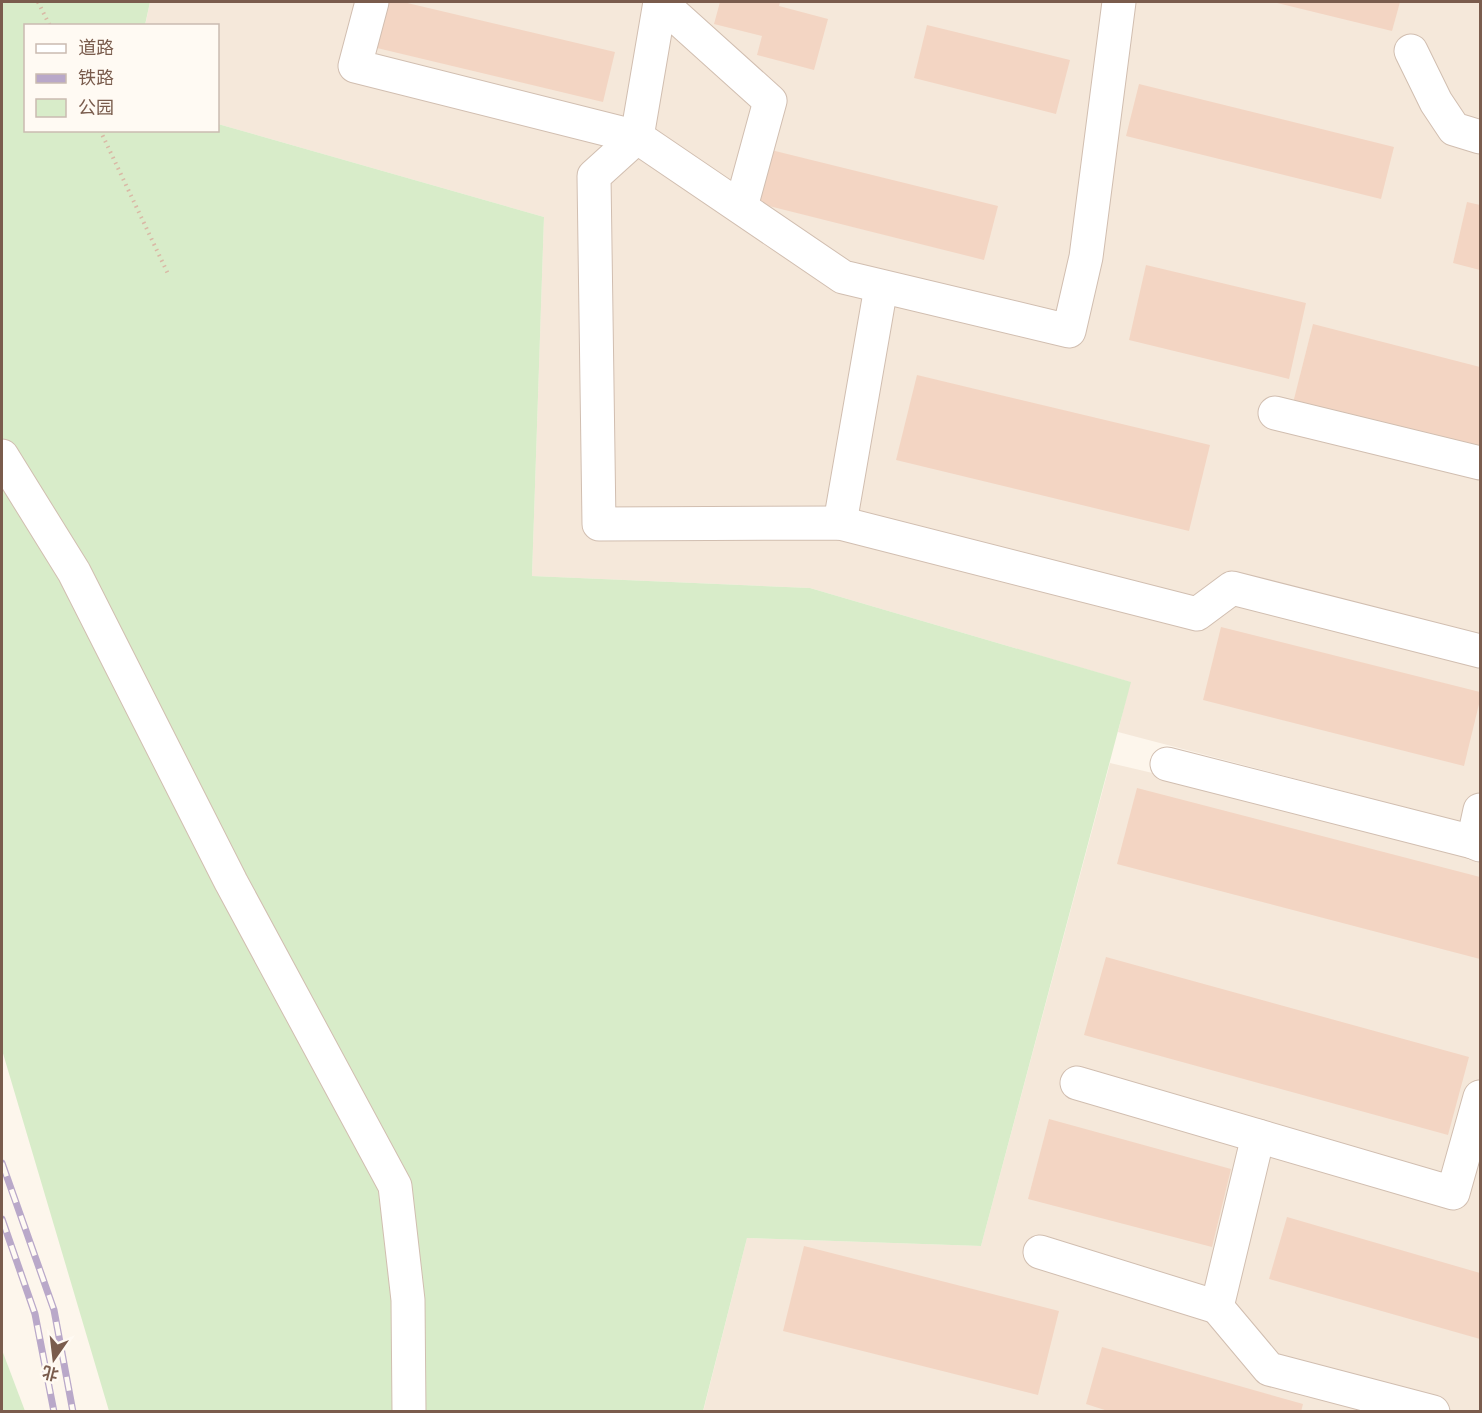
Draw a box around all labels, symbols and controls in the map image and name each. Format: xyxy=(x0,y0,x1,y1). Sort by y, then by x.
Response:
legend xyxy=(24,24,219,132)
text: 道路 xyxy=(78,37,114,58)
text: 铁路 xyxy=(78,67,114,88)
text: 公园 xyxy=(78,97,114,118)
north arrow xyxy=(24,1329,84,1389)
text: 北 xyxy=(40,1363,60,1384)

